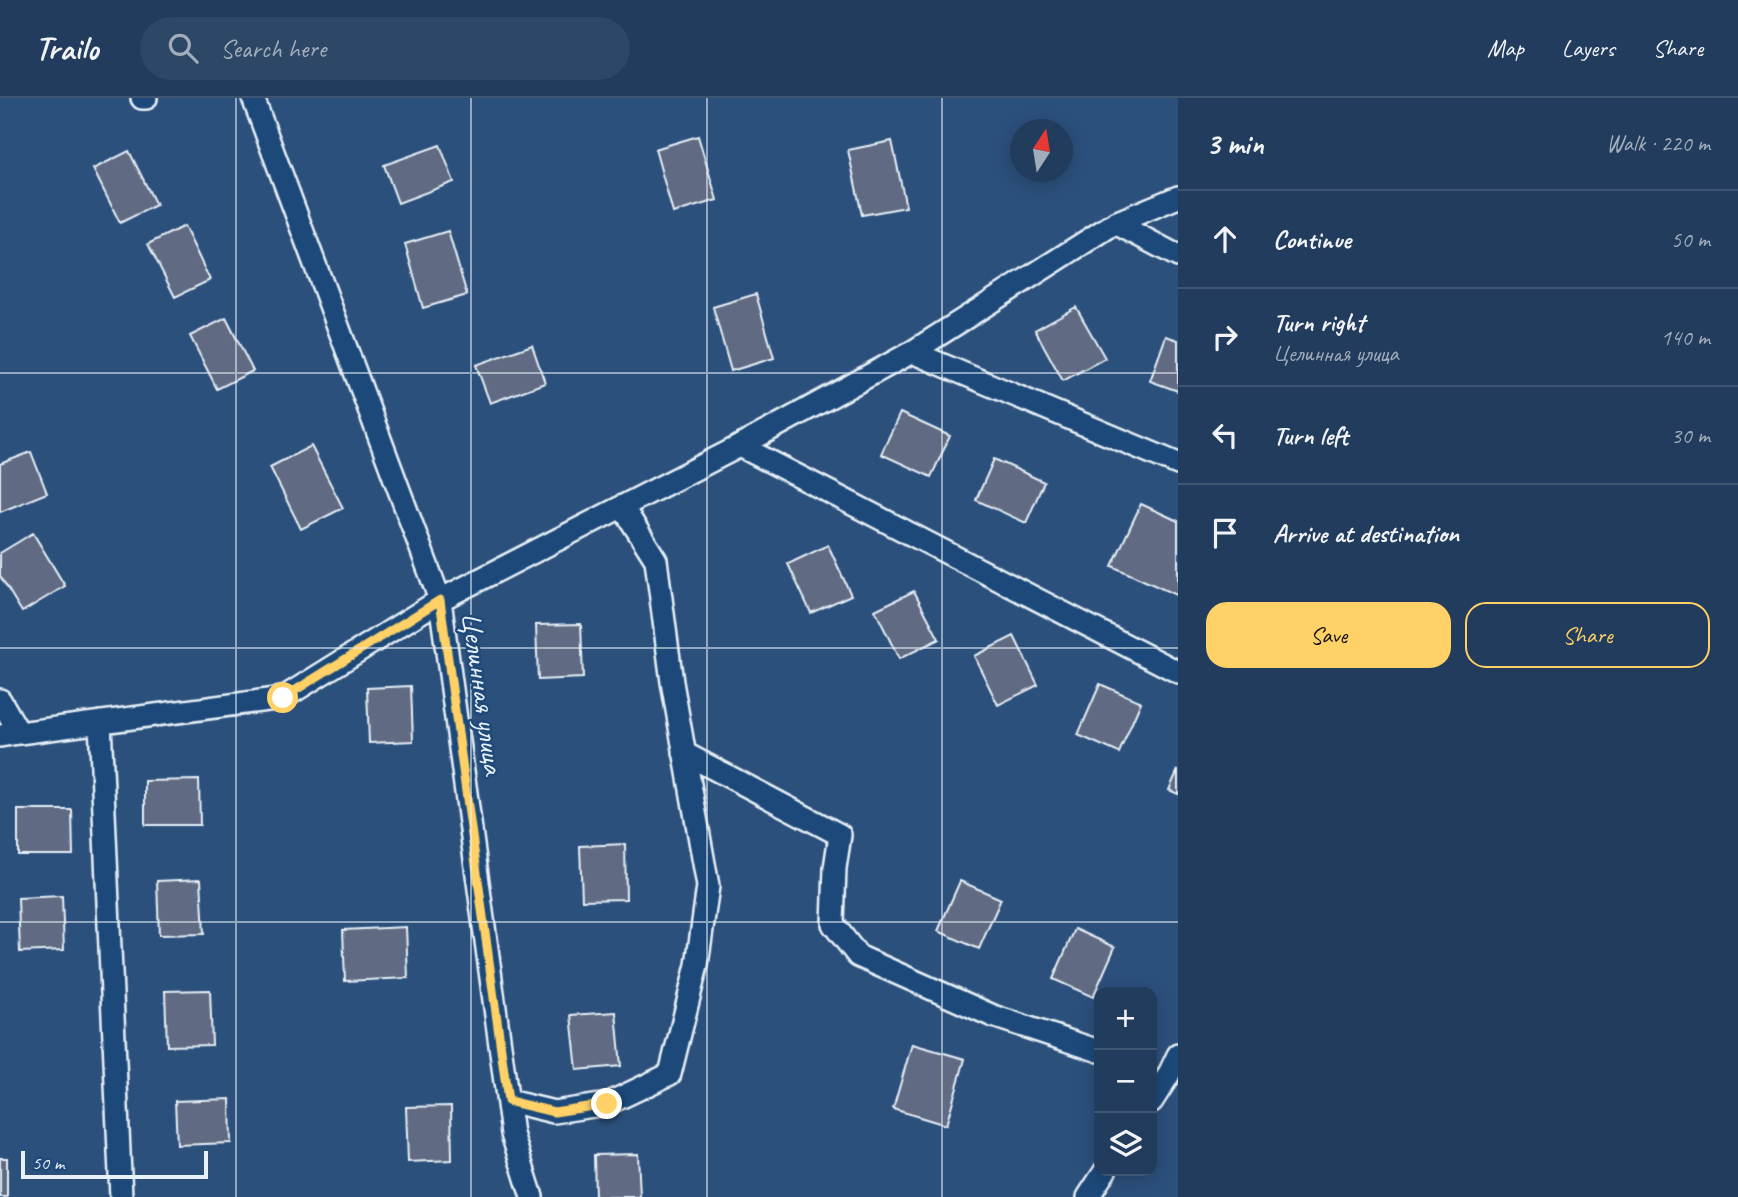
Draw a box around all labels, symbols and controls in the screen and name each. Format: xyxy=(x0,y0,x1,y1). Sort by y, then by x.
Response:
search box xyxy=(140,17,630,80)
text: Trailo xyxy=(35,27,98,69)
icon: search xyxy=(164,29,202,67)
text: Search here xyxy=(220,32,326,65)
text: Map xyxy=(1487,33,1524,63)
text: Layers xyxy=(1562,33,1615,63)
text: Share xyxy=(1653,33,1703,63)
north arrow xyxy=(1010,119,1073,182)
text: 3 min xyxy=(1206,125,1263,163)
text: Walk · 220 m xyxy=(1606,129,1710,158)
icon: ahead xyxy=(1206,220,1244,258)
text: Continue xyxy=(1273,223,1351,256)
text: 50 m xyxy=(1671,225,1710,254)
text: Turn right xyxy=(1273,306,1364,339)
icon: right xyxy=(1206,318,1244,356)
text: 140 m xyxy=(1661,323,1710,352)
text: Целинная улица xyxy=(1273,339,1399,368)
icon: left xyxy=(1206,416,1244,454)
text: Turn left xyxy=(1273,419,1348,452)
text: 30 m xyxy=(1671,421,1710,450)
icon: arrive xyxy=(1206,514,1244,552)
text: Arrive at destination xyxy=(1273,517,1459,550)
button: Save xyxy=(1206,602,1451,668)
button: Share xyxy=(1465,602,1710,668)
street label: Целинная улица xyxy=(453,609,513,779)
route start xyxy=(267,682,298,713)
map controls xyxy=(1094,987,1157,1176)
button: + xyxy=(1094,987,1157,1050)
button: − xyxy=(1094,1050,1157,1113)
route end xyxy=(591,1088,622,1119)
button: layers xyxy=(1094,1113,1157,1176)
scale bar xyxy=(21,1148,208,1180)
text: 50 m xyxy=(32,1151,64,1175)

